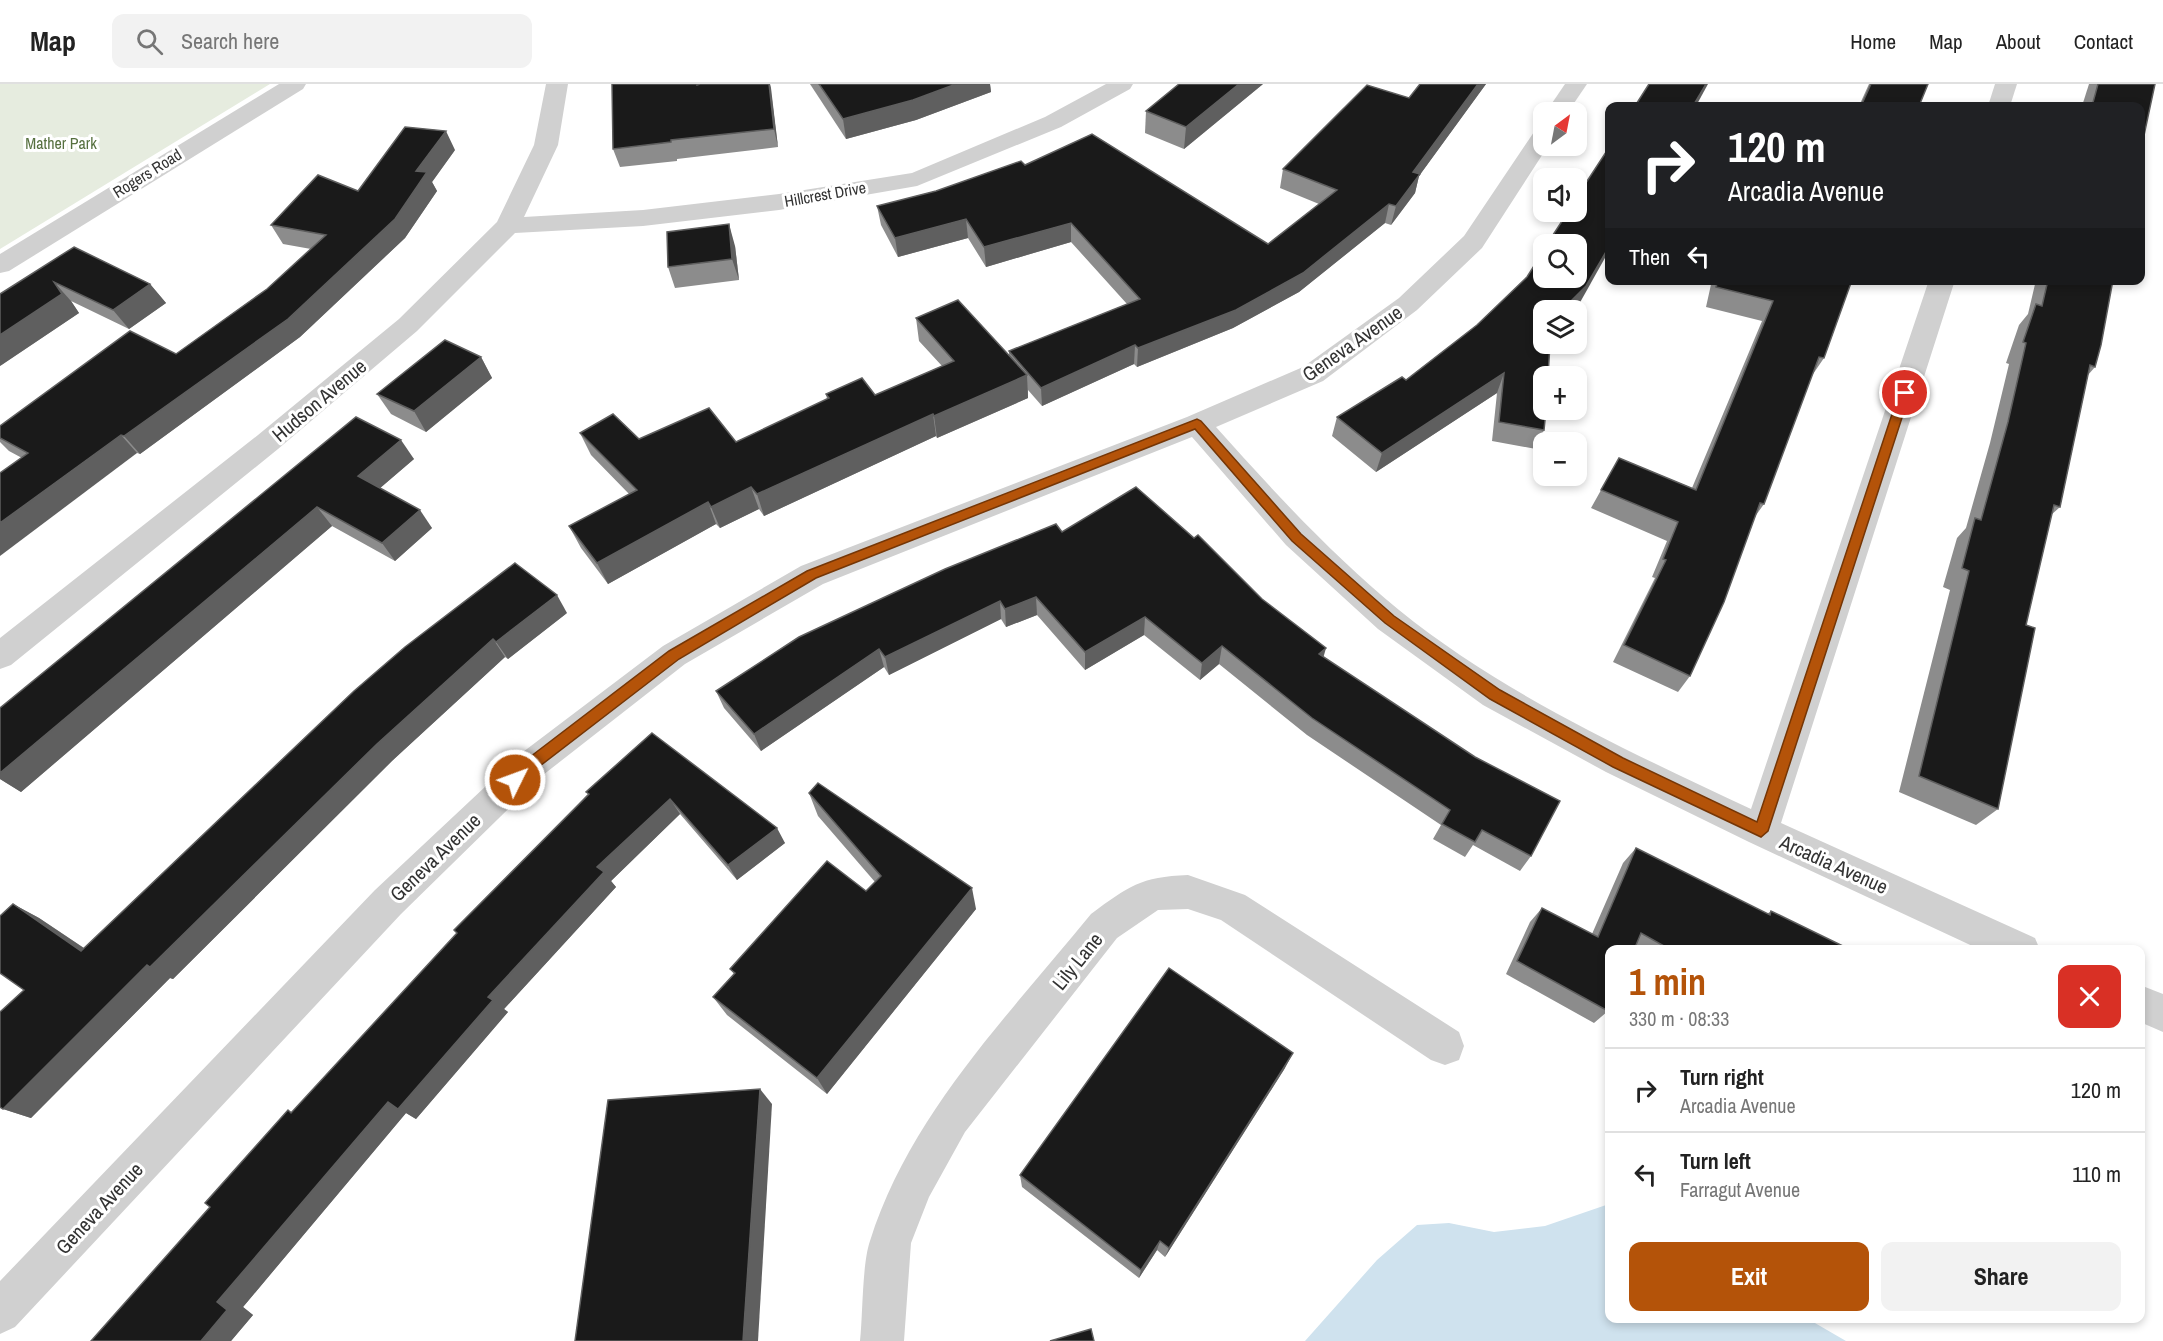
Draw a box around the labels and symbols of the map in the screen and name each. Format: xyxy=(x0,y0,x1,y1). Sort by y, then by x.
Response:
north arrow xyxy=(1533,102,1587,156)
park label: Mather Park xyxy=(25,132,97,154)
street label: Rogers Road xyxy=(108,143,186,203)
street label: Hillcrest Drive xyxy=(783,176,867,212)
street label: Geneva Avenue xyxy=(1297,299,1407,387)
street label: Hudson Avenue xyxy=(266,353,372,447)
pin xyxy=(1879,367,1930,418)
position arrow xyxy=(483,748,547,812)
street label: Geneva Avenue xyxy=(384,807,486,907)
street label: Arcadia Avenue xyxy=(1775,828,1892,900)
street label: Lily Lane xyxy=(1046,927,1108,995)
street label: Geneva Avenue xyxy=(49,1156,149,1260)

